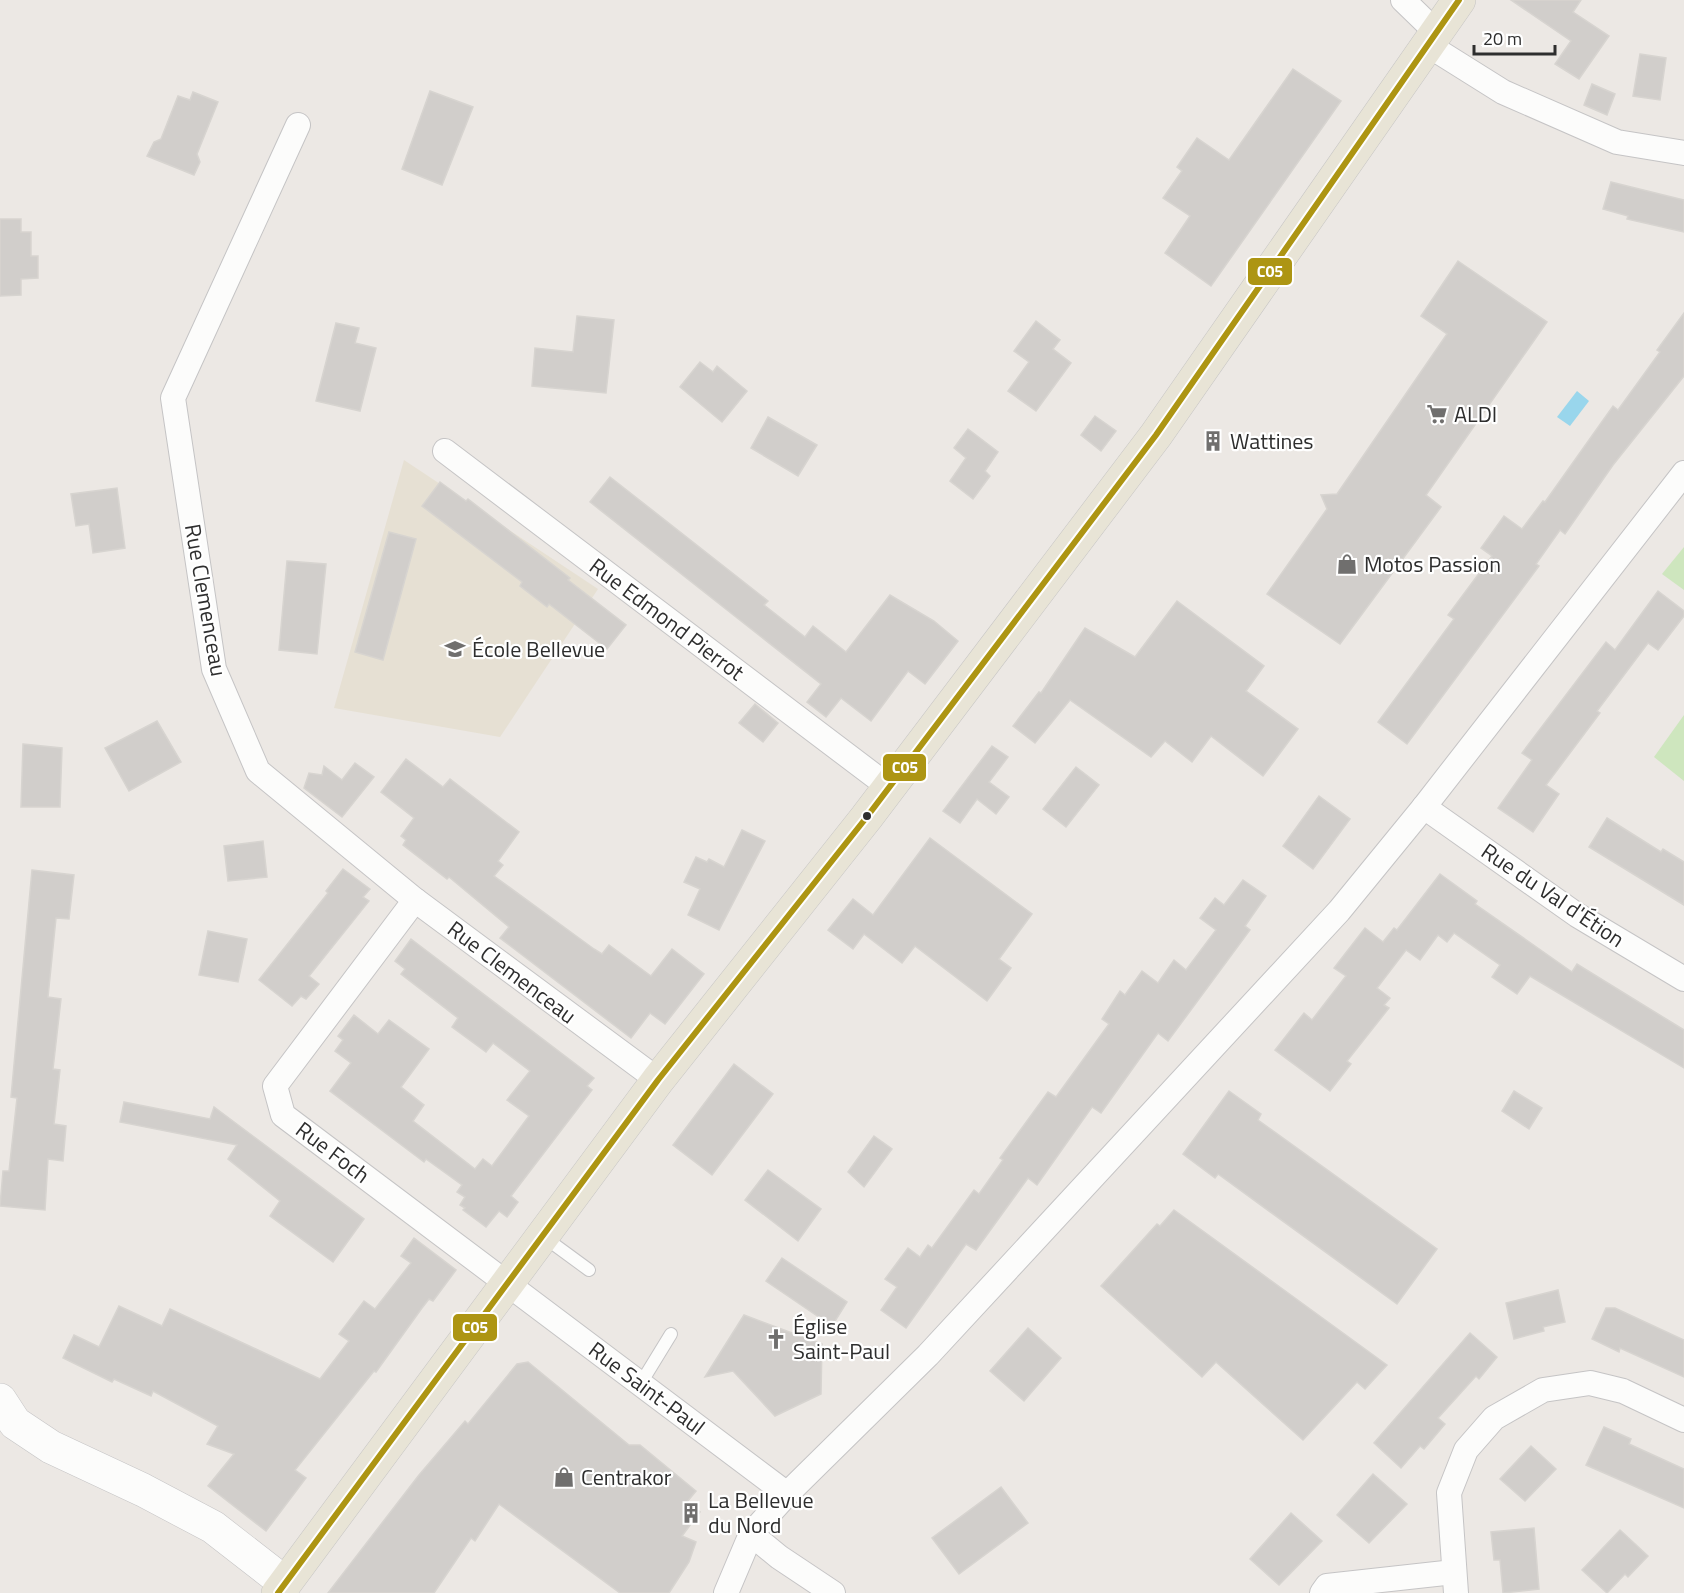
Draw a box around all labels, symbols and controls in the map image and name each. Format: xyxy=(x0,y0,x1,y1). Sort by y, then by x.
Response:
scale bar xyxy=(1474,18,1555,56)
text: 20 m xyxy=(1483,25,1522,52)
line badge: C05 xyxy=(1247,257,1293,286)
text: C05 xyxy=(1257,259,1283,283)
place label: ALDI xyxy=(1454,397,1497,431)
supermarket icon: ALDI xyxy=(1425,402,1449,426)
place label: Wattines xyxy=(1230,424,1314,458)
building icon: Wattines xyxy=(1201,429,1225,453)
street label: Rue Clemenceau xyxy=(176,521,236,679)
place label: Motos Passion xyxy=(1364,547,1501,581)
street label: Rue Edmond Pierrot xyxy=(582,549,752,689)
shop icon: Motos Passion xyxy=(1335,552,1359,576)
place label: École Bellevue xyxy=(472,632,605,666)
school or university icon: École Bellevue xyxy=(443,637,467,661)
line badge: C05 xyxy=(882,753,927,782)
text: C05 xyxy=(892,755,918,779)
unlabelled marker xyxy=(861,810,873,822)
street label: Rue du Val d'Étion xyxy=(1474,834,1632,956)
street label: Rue Clemenceau xyxy=(440,912,584,1032)
street label: Rue Foch xyxy=(289,1113,377,1191)
place label: Église Saint-Paul xyxy=(793,1309,890,1368)
line badge: C05 xyxy=(452,1313,498,1342)
text: C05 xyxy=(462,1315,488,1339)
church icon: Église Saint-Paul xyxy=(764,1327,788,1351)
street label: Rue Saint-Paul xyxy=(582,1333,712,1443)
place label: Centrakor xyxy=(581,1460,672,1494)
shop icon: Centrakor xyxy=(552,1465,576,1489)
place label: La Bellevue du Nord xyxy=(708,1483,814,1542)
building icon: La Bellevue du Nord xyxy=(679,1501,703,1525)

